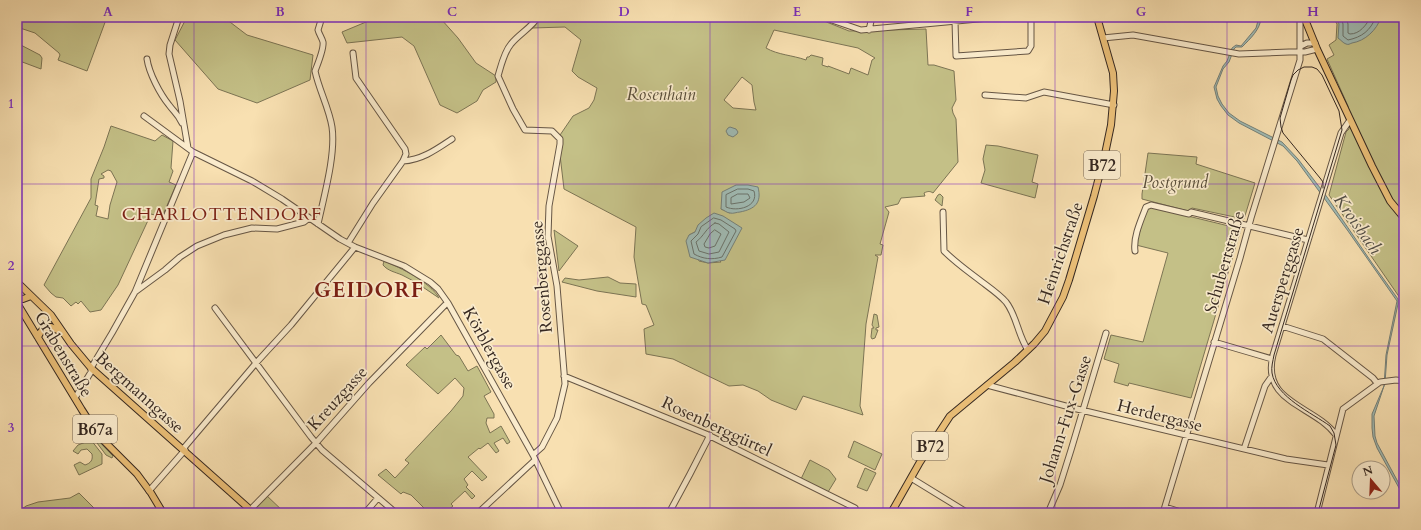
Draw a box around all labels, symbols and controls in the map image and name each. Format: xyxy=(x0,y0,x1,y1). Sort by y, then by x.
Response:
text: A xyxy=(103,3,113,21)
text: B xyxy=(275,3,285,21)
text: C xyxy=(447,3,457,21)
text: D xyxy=(618,3,630,21)
text: E xyxy=(793,3,801,21)
text: F xyxy=(965,3,973,21)
text: G xyxy=(1136,3,1147,21)
text: H xyxy=(1307,3,1319,21)
park label: Rosenhain xyxy=(627,83,696,106)
text: 1 xyxy=(8,95,14,113)
road number: B72 xyxy=(1084,151,1120,179)
park label: Postgrund xyxy=(1142,171,1209,194)
water label: Kroisbach xyxy=(1328,189,1388,260)
street label: Heinrichstraße xyxy=(1032,199,1089,307)
district label: CHARLOTTENDORF xyxy=(122,202,322,227)
street label: Schubertstraße xyxy=(1199,208,1250,316)
street label: Rosenberggasse xyxy=(525,220,558,334)
street label: Auersperggasse xyxy=(1255,224,1309,336)
text: 2 xyxy=(8,257,15,275)
district label: GEIDORF xyxy=(314,276,424,305)
street label: Körblergasse xyxy=(457,303,522,394)
street label: Grabenstraße xyxy=(29,307,98,401)
street label: Bergmanngasse xyxy=(90,346,189,438)
street label: Johann-Fux-Gasse xyxy=(1033,352,1097,489)
street label: Kreuzgasse xyxy=(302,361,373,436)
street label: Rosenberggürtel xyxy=(658,391,776,462)
street label: Herdergasse xyxy=(1115,394,1205,437)
road number: B67a xyxy=(73,415,117,443)
text: 3 xyxy=(8,419,15,437)
road number: B72 xyxy=(912,432,948,460)
north arrow xyxy=(1351,460,1391,500)
text: N xyxy=(1361,462,1375,480)

